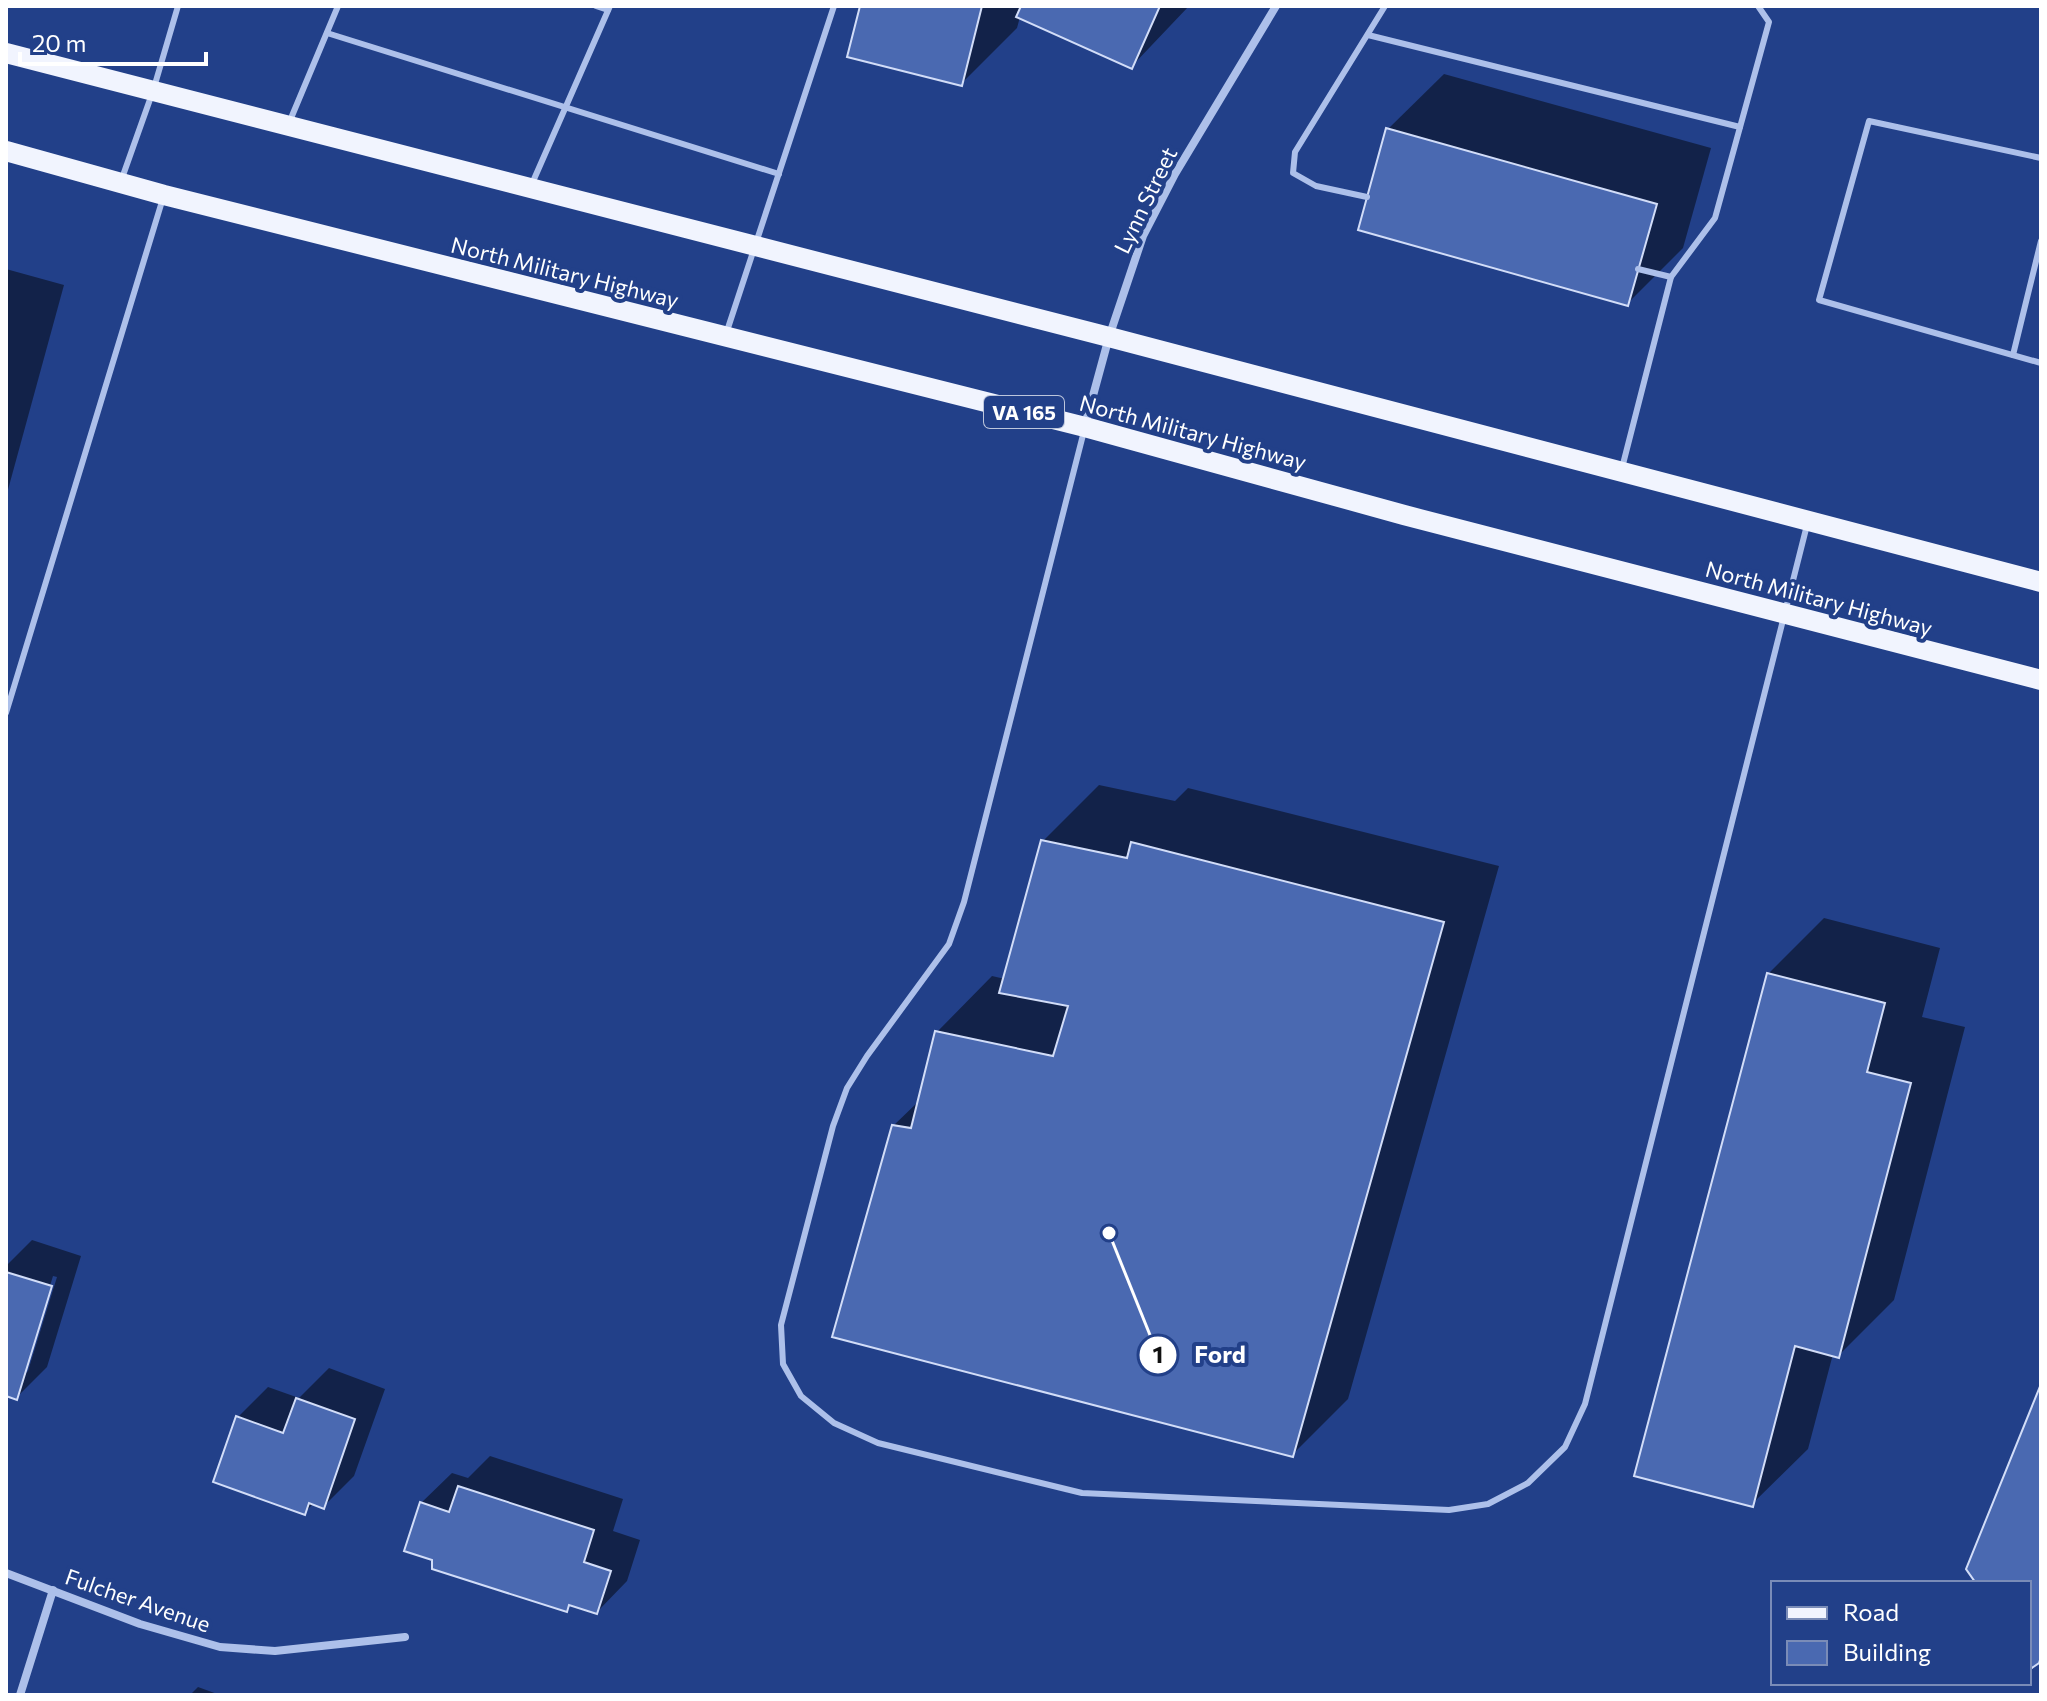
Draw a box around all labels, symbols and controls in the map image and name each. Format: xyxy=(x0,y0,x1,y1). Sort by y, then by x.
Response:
scale bar xyxy=(20,16,206,66)
text: 20 m xyxy=(32,28,86,57)
street label: Lynn Street xyxy=(1108,142,1182,258)
street label: North Military Highway xyxy=(448,231,682,313)
street label: North Military Highway xyxy=(1077,389,1309,475)
road number: VA 165 xyxy=(984,396,1064,428)
street label: North Military Highway xyxy=(1703,555,1935,641)
callout: Ford xyxy=(1138,1331,1261,1379)
text: 1 xyxy=(1153,1339,1163,1368)
text: Ford xyxy=(1194,1339,1246,1368)
street label: Fulcher Avenue xyxy=(62,1563,214,1637)
legend xyxy=(1771,1581,2031,1685)
text: Road xyxy=(1843,1597,1899,1626)
text: Building xyxy=(1843,1637,1931,1666)

